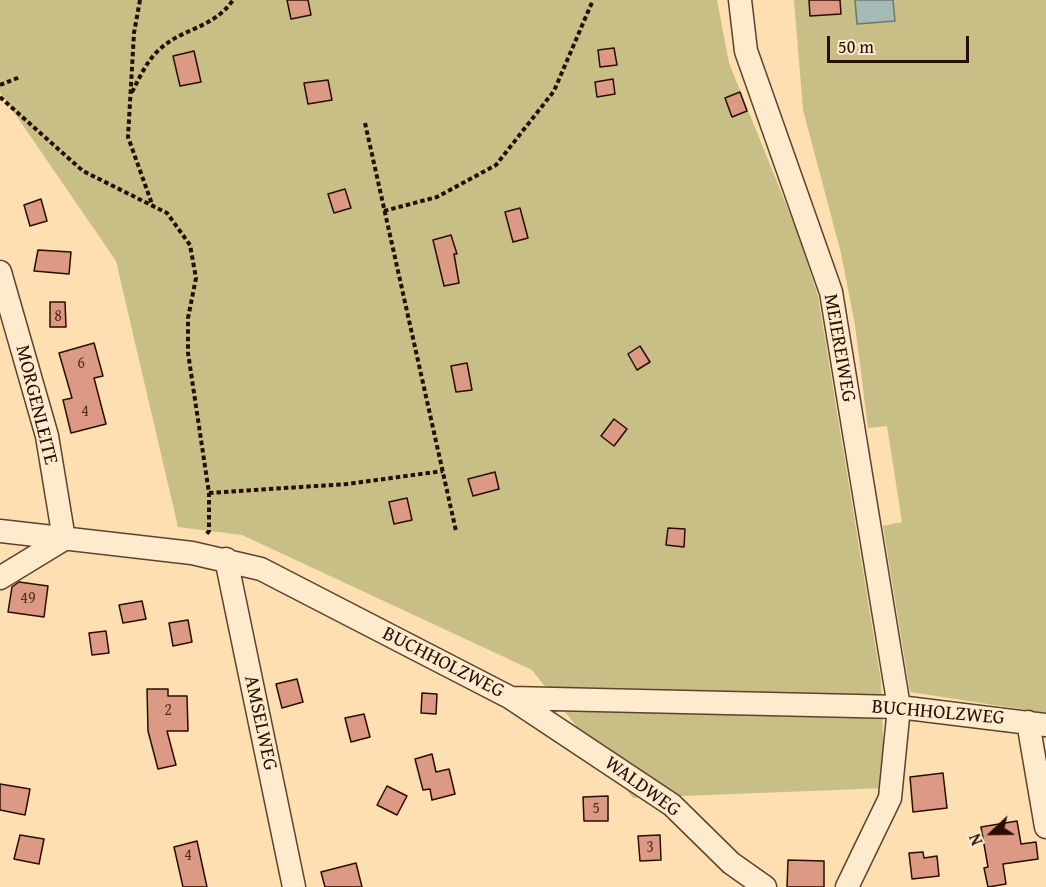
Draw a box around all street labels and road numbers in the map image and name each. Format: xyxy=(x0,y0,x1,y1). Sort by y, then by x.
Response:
street label: MEIEREIWEG xyxy=(818,292,860,404)
street label: MORGENLEITE xyxy=(10,343,62,467)
street label: BUCHHOLZWEG xyxy=(378,622,508,704)
street label: AMSELWEG xyxy=(238,673,282,773)
street label: BUCHHOLZWEG xyxy=(871,695,1005,731)
street label: WALDWEG xyxy=(599,751,685,823)

